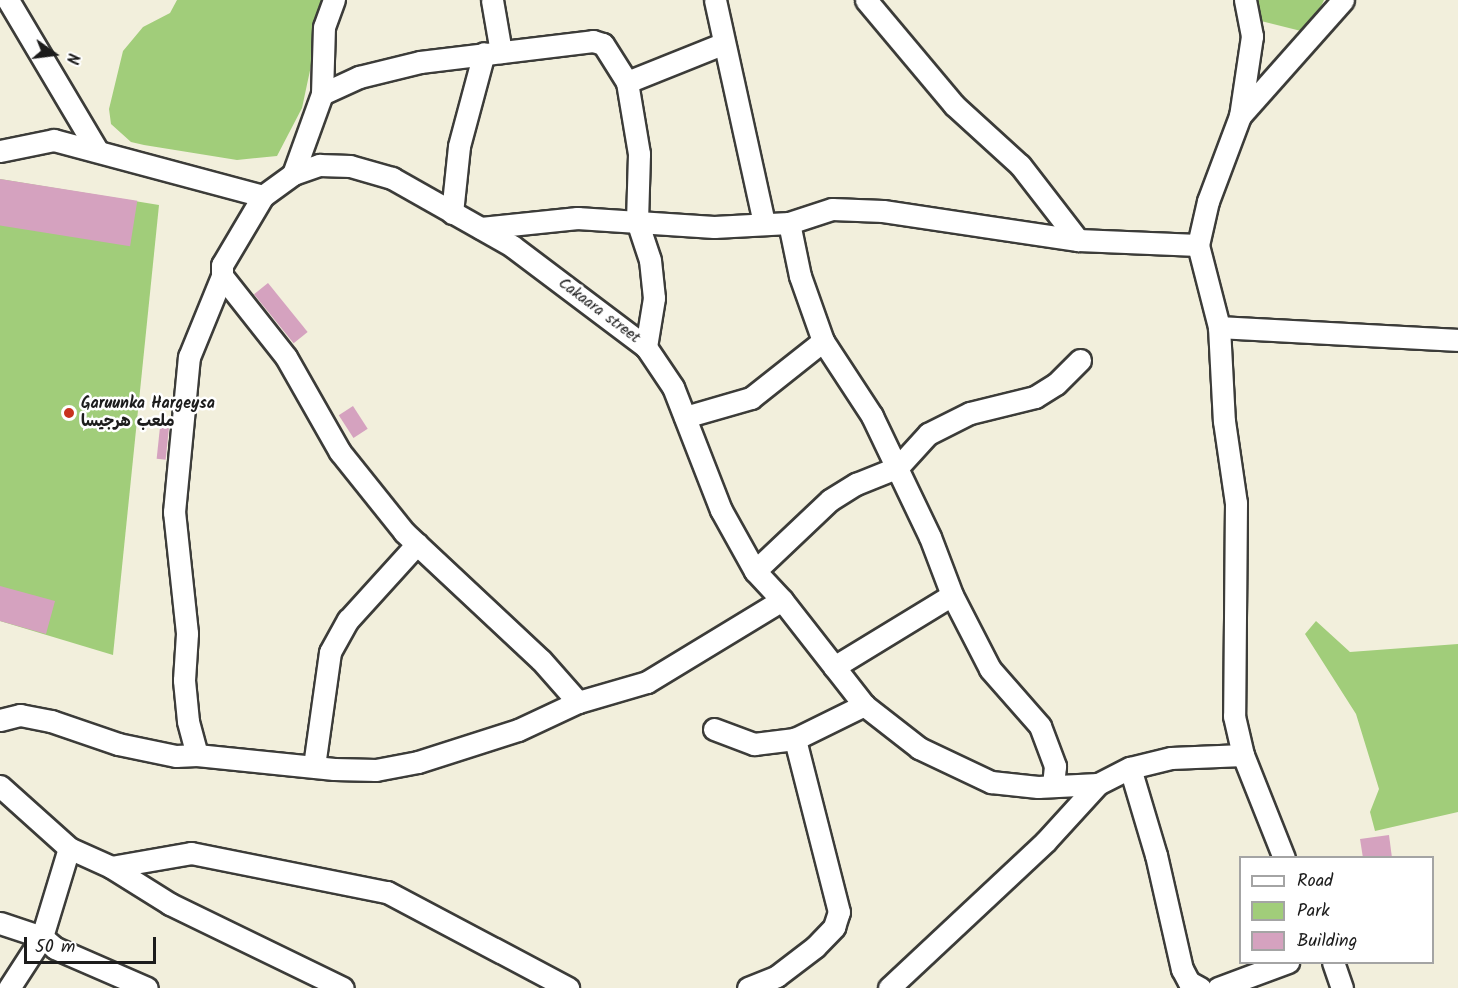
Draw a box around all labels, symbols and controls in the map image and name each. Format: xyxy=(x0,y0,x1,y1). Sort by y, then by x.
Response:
north arrow xyxy=(24,24,84,84)
text: N xyxy=(59,51,85,66)
street label: Cakaara street xyxy=(554,274,644,348)
place label: Garuunka Hargeysa ملعب هرجيسا xyxy=(81,394,215,432)
marker: Garuunka Hargeysa ملعب هرجيسا xyxy=(62,406,76,420)
legend xyxy=(1239,856,1434,964)
text: Road xyxy=(1297,867,1333,896)
text: Park xyxy=(1297,897,1330,926)
scale bar xyxy=(27,925,159,963)
text: Building xyxy=(1297,927,1357,956)
text: 50 m xyxy=(35,933,75,962)

